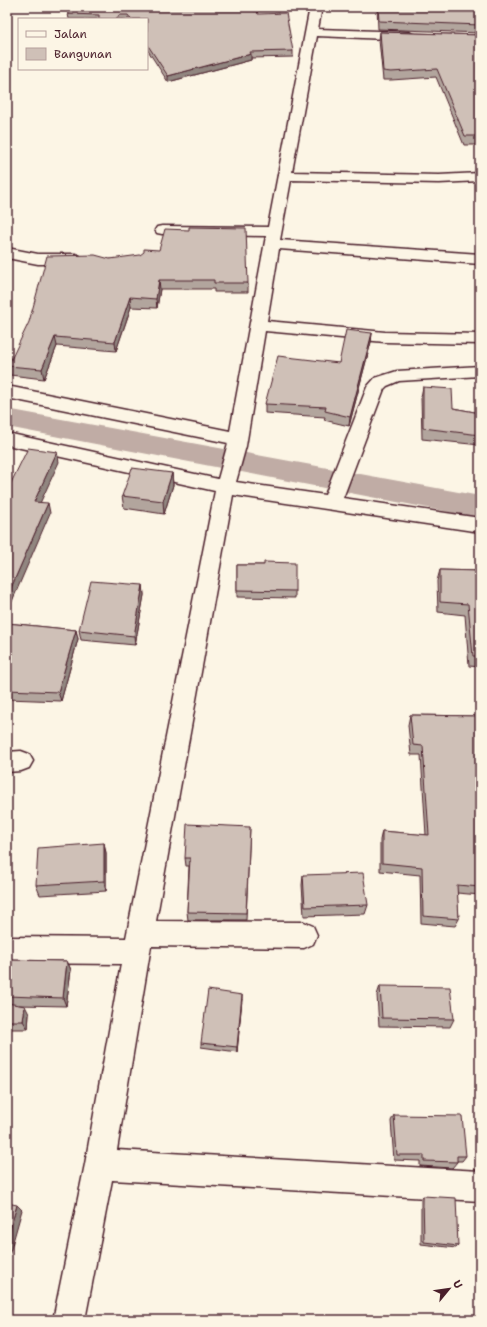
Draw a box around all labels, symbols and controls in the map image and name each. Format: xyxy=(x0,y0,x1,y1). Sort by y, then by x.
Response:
legend xyxy=(18,18,148,70)
text: Jalan xyxy=(54,26,87,42)
text: Bangunan xyxy=(54,46,112,62)
north arrow xyxy=(429,1269,469,1309)
text: U xyxy=(449,1277,466,1291)

